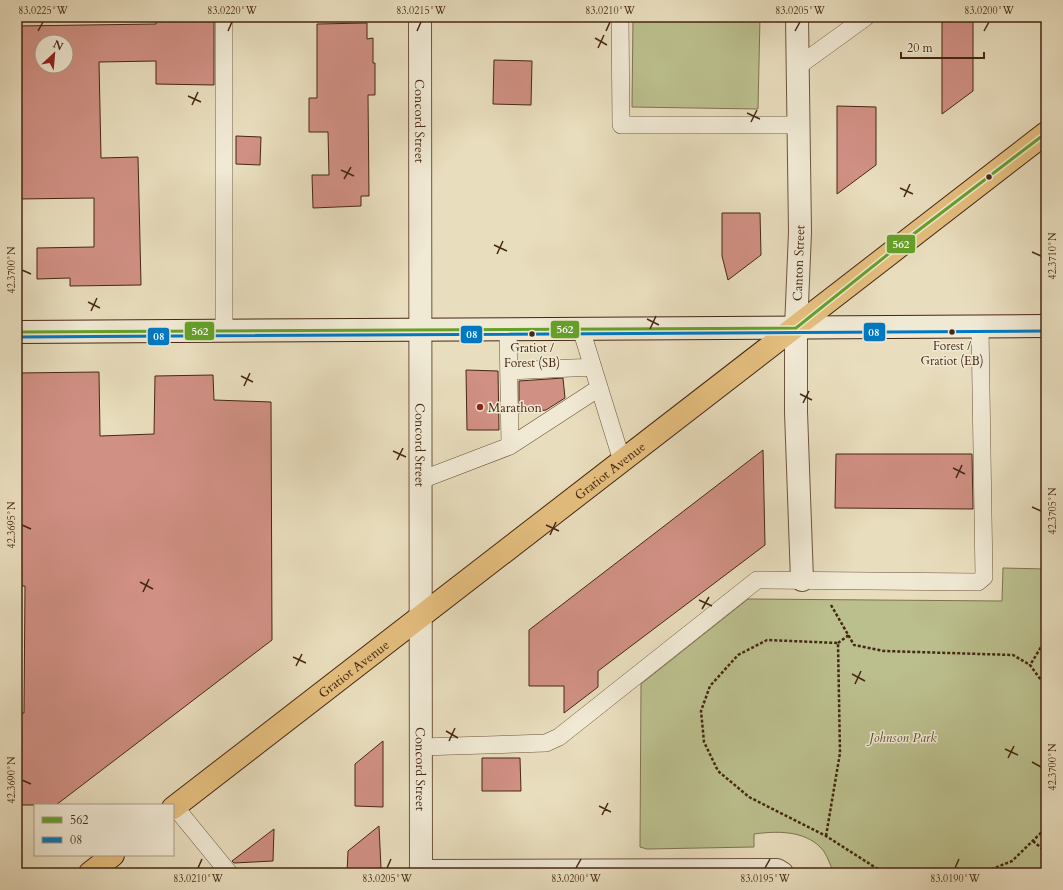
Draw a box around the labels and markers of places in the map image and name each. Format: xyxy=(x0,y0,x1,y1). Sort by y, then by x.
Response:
unlabelled marker xyxy=(984,172,994,182)
marker: Forest / Gratiot (EB) xyxy=(947,327,957,337)
marker: Gratiot / Forest (SB) xyxy=(527,329,537,339)
place label: Forest / Gratiot (EB) xyxy=(921,338,983,369)
place label: Gratiot / Forest (SB) xyxy=(504,340,560,371)
place label: Marathon xyxy=(488,399,542,417)
marker: Marathon xyxy=(475,402,485,412)

